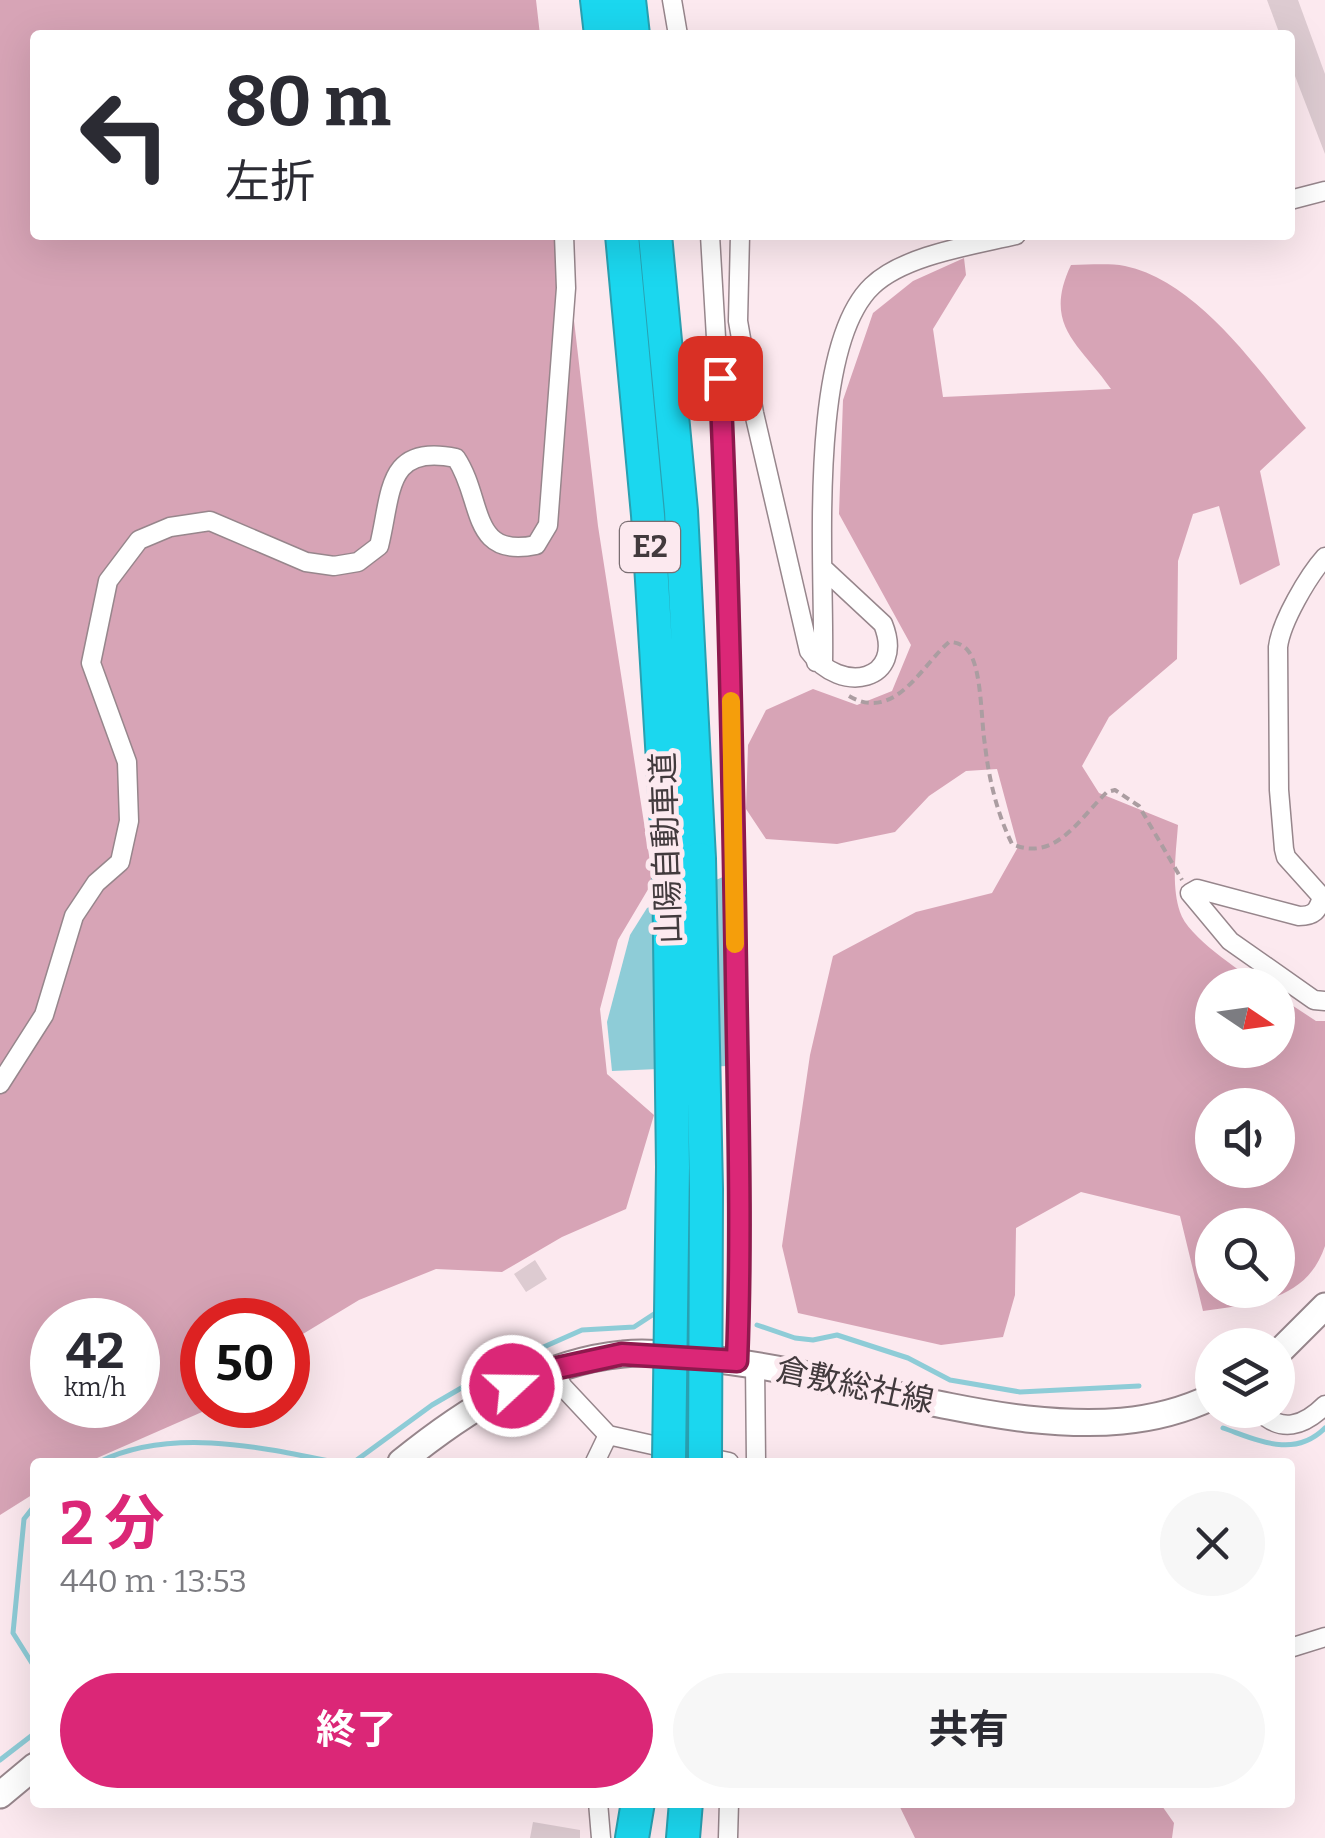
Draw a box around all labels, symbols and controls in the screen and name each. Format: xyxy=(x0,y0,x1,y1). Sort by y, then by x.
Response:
text: 80 m xyxy=(225,60,391,144)
icon: left xyxy=(60,70,190,200)
text: 左折 xyxy=(225,155,315,209)
pin xyxy=(678,336,763,421)
icon: arrive xyxy=(693,351,748,406)
road number: E2 xyxy=(620,522,680,572)
street label: 山陽自動車道 xyxy=(644,751,688,945)
north arrow xyxy=(1195,968,1295,1068)
map controls xyxy=(1195,968,1295,1428)
button: sound xyxy=(1195,1088,1295,1188)
button: search xyxy=(1195,1208,1295,1308)
speed limit sign: 50 xyxy=(180,1298,310,1428)
text: 42 xyxy=(66,1321,124,1381)
button: layers xyxy=(1195,1328,1295,1428)
position arrow xyxy=(460,1334,564,1438)
street label: 倉敷総社線 xyxy=(773,1350,937,1420)
text: km/h xyxy=(64,1373,126,1403)
text: 2 分 xyxy=(60,1488,165,1560)
button: close xyxy=(1160,1491,1265,1596)
text: 440 m · 13:53 xyxy=(60,1562,247,1600)
button: 終了 xyxy=(60,1673,653,1788)
button: 共有 xyxy=(673,1673,1265,1788)

